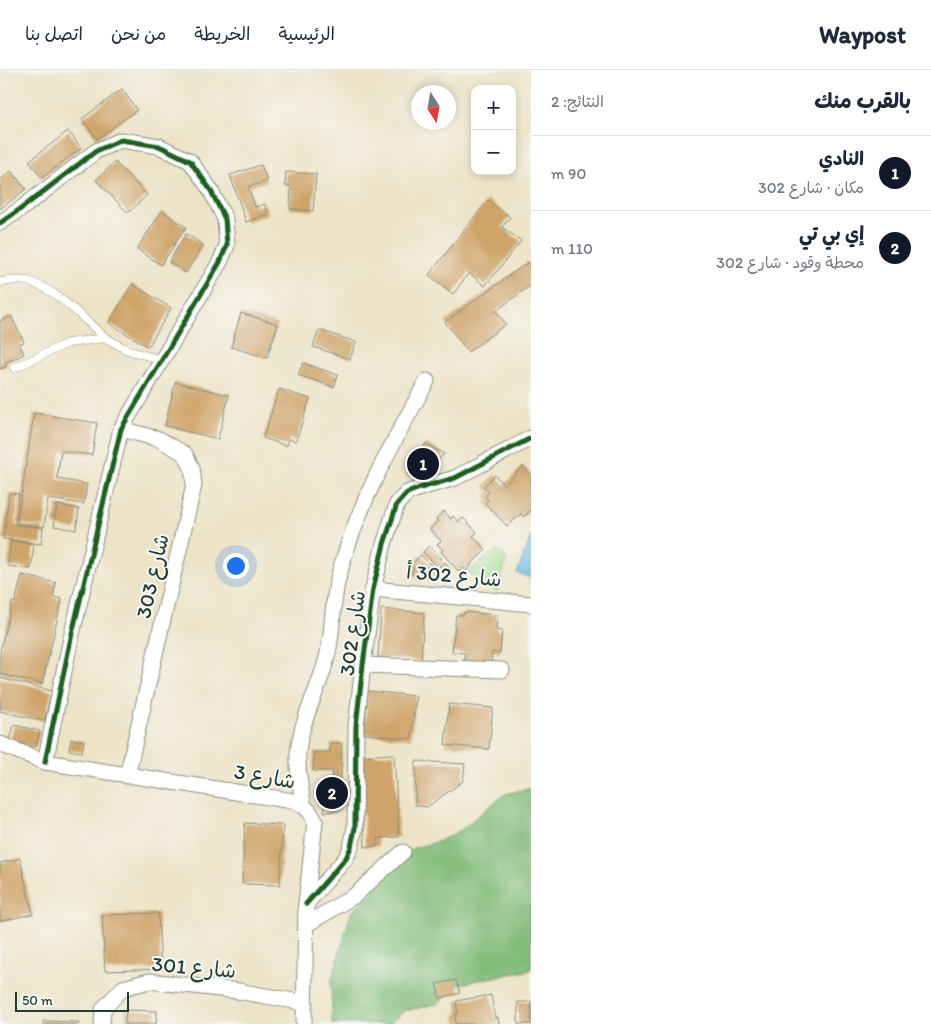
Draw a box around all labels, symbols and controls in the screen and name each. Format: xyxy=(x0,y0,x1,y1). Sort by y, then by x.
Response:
text: Waypost xyxy=(819,20,906,49)
text: اتصل بنا xyxy=(25,23,83,45)
text: من نحن xyxy=(111,23,166,45)
text: الخريطة xyxy=(194,23,251,45)
text: الرئيسية xyxy=(279,23,335,45)
north arrow xyxy=(411,85,456,130)
map controls xyxy=(471,85,516,175)
button: + xyxy=(471,85,516,130)
text: بالقرب منك xyxy=(814,88,911,113)
text: النتائج: 2 xyxy=(551,92,604,111)
button: − xyxy=(471,130,516,175)
text: النادي xyxy=(819,147,864,170)
text: 90 m xyxy=(551,164,586,183)
text: 1 xyxy=(891,164,899,183)
text: مكان · شارع 302 xyxy=(758,178,864,197)
text: إي بي تي xyxy=(799,222,864,245)
text: 110 m xyxy=(551,239,593,258)
text: 2 xyxy=(891,239,899,258)
text: محطة وقود · شارع 302 xyxy=(716,253,864,272)
pin: 1 xyxy=(407,445,439,483)
street label: شارع 303 xyxy=(130,531,177,621)
your location xyxy=(223,553,249,579)
street label: شارع 302 أ xyxy=(405,558,503,595)
street label: شارع 302 xyxy=(334,589,373,678)
street label: شارع 3 xyxy=(232,758,298,797)
pin: 2 xyxy=(316,774,348,812)
street label: شارع 301 xyxy=(151,951,237,986)
scale bar xyxy=(15,989,129,1012)
text: 50 m xyxy=(22,992,53,1009)

